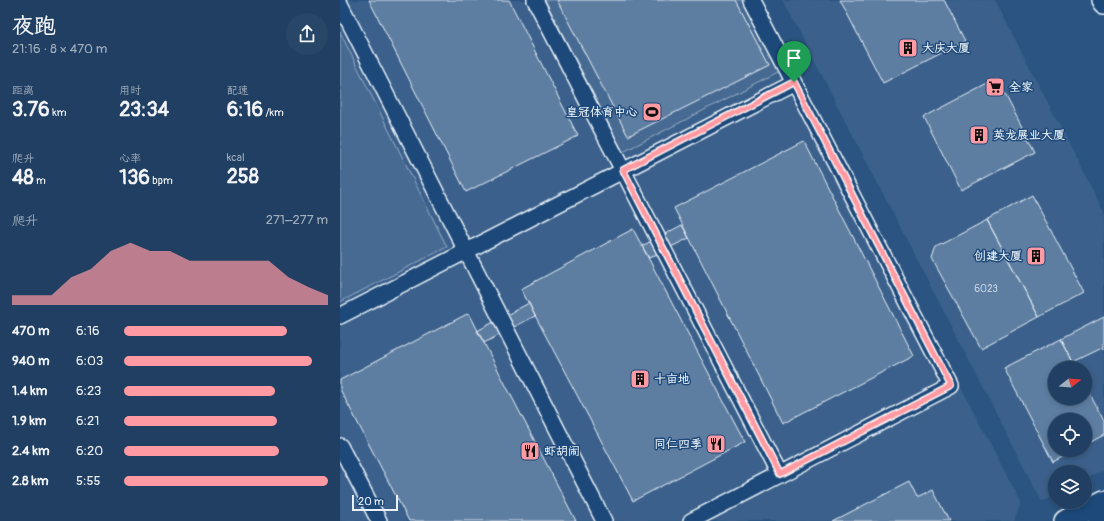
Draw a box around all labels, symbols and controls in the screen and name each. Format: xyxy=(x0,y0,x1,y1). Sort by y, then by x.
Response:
text: 夜跑 xyxy=(12,12,56,40)
button: share xyxy=(286,13,328,55)
building icon: 大庆大厦 xyxy=(897,37,919,59)
text: 21:16 · 8 × 470 m xyxy=(12,41,107,57)
pin xyxy=(777,41,811,82)
place label: 大庆大厦 xyxy=(922,41,970,56)
icon: arrive xyxy=(783,47,805,69)
supermarket icon: 全家 xyxy=(984,76,1006,98)
place label: 全家 xyxy=(1009,80,1033,95)
text: 距离 xyxy=(12,84,34,97)
text: 用时 xyxy=(119,84,141,97)
text: 配速 xyxy=(227,84,249,97)
text: 3.76 xyxy=(12,97,50,122)
text: 23:34 xyxy=(119,97,169,122)
text: 6:16 xyxy=(227,97,263,122)
sports icon: 皇冠体育中心 xyxy=(641,101,663,123)
place label: 皇冠体育中心 xyxy=(566,105,638,120)
text: km xyxy=(50,106,67,119)
text: /km xyxy=(263,106,284,119)
building icon: 英龙展业大厦 xyxy=(968,124,990,146)
place label: 英龙展业大厦 xyxy=(993,128,1065,143)
text: kcal xyxy=(227,151,245,164)
text: 爬升 xyxy=(12,152,34,165)
text: 心率 xyxy=(119,152,141,165)
text: 258 xyxy=(227,164,259,189)
text: 48 xyxy=(12,165,34,190)
text: 136 xyxy=(119,165,150,190)
text: m xyxy=(34,174,46,187)
text: bpm xyxy=(150,174,173,187)
text: 271–277 m xyxy=(266,212,328,228)
text: 爬升 xyxy=(12,213,38,229)
building icon: 创建大厦 xyxy=(1025,245,1047,267)
place label: 创建大厦 xyxy=(974,249,1022,264)
house number: 6023 xyxy=(974,283,998,295)
text: 470 m xyxy=(12,323,50,339)
text: 6:16 xyxy=(76,323,100,339)
text: 940 m xyxy=(12,353,49,369)
text: 6:03 xyxy=(76,353,103,369)
north arrow xyxy=(1048,361,1092,405)
map controls xyxy=(1048,361,1092,509)
building icon: 十亩地 xyxy=(629,368,651,390)
place label: 十亩地 xyxy=(654,372,690,387)
text: 1.4 km xyxy=(12,383,47,399)
text: 6:23 xyxy=(76,383,101,399)
text: 1.9 km xyxy=(12,413,46,429)
text: 6:21 xyxy=(76,413,99,429)
button: locate xyxy=(1048,413,1092,457)
restaurant icon: 同仁四季 xyxy=(705,433,727,455)
place label: 同仁四季 xyxy=(654,437,702,452)
restaurant icon: 虾胡闹 xyxy=(519,440,541,462)
text: 2.4 km xyxy=(12,443,49,459)
text: 6:20 xyxy=(76,443,103,459)
place label: 虾胡闹 xyxy=(544,444,580,459)
button: layers xyxy=(1048,465,1092,509)
text: 2.8 km xyxy=(12,473,48,489)
text: 5:55 xyxy=(76,473,101,489)
scale bar xyxy=(352,493,398,512)
text: 20 m xyxy=(358,495,384,508)

